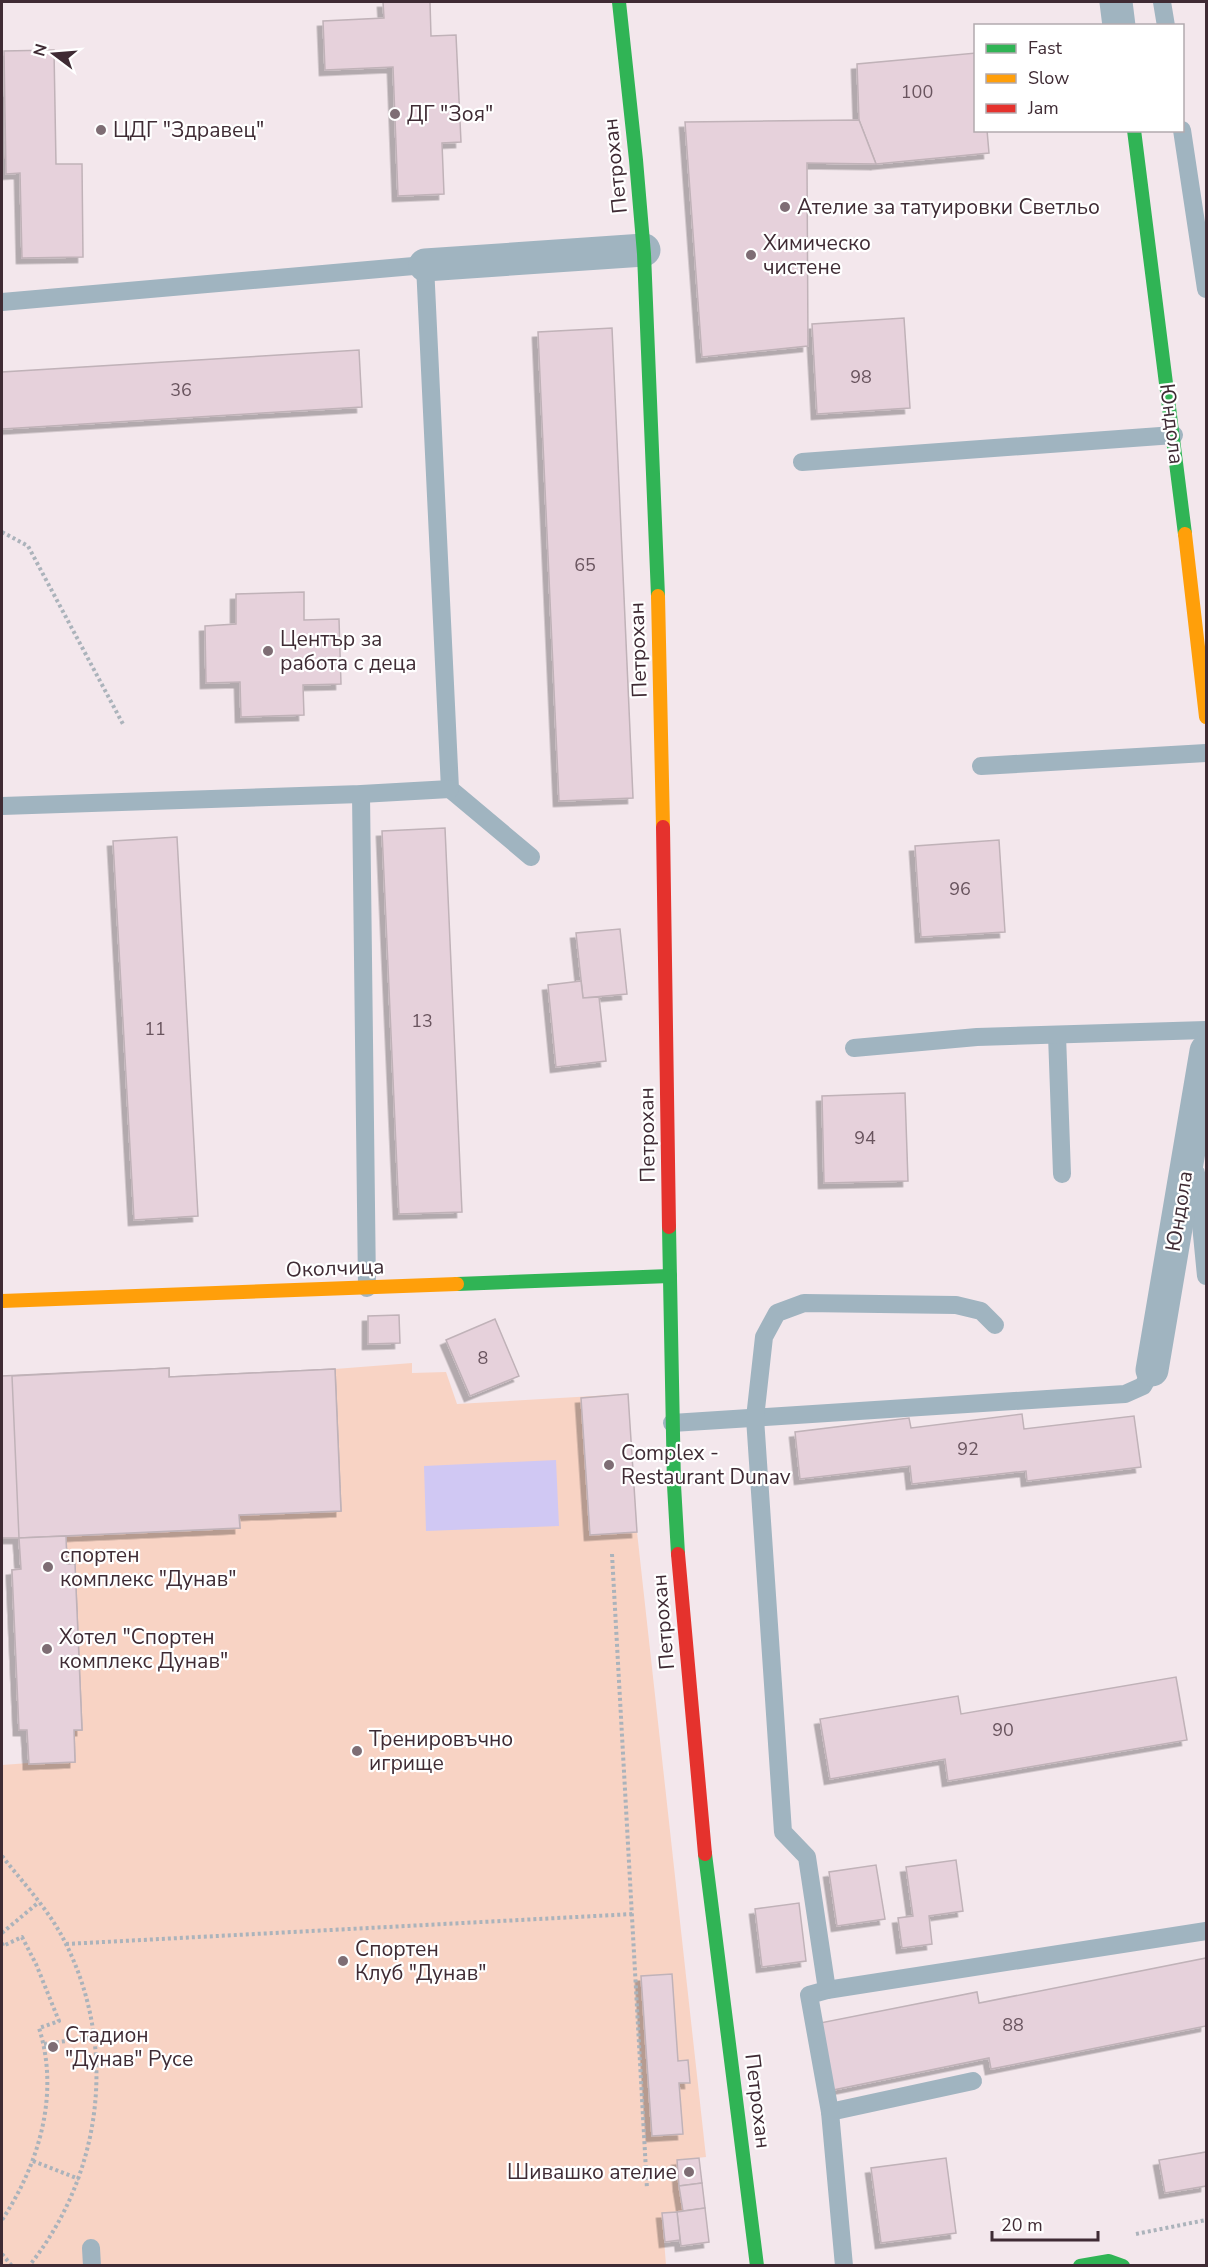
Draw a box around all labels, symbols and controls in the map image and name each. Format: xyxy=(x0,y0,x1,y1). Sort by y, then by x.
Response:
north arrow xyxy=(24,24,84,84)
legend xyxy=(974,24,1184,132)
text: Fast xyxy=(1028,36,1063,60)
text: N xyxy=(28,41,53,59)
text: Slow xyxy=(1028,66,1069,90)
house number: 100 xyxy=(901,80,933,104)
text: Jam xyxy=(1027,96,1059,120)
place label: ДГ "Зоя" xyxy=(407,100,493,128)
marker: ДГ "Зоя" xyxy=(388,107,402,121)
place label: ЦДГ "Здравец" xyxy=(113,116,264,144)
street label: Петрохан xyxy=(596,117,634,215)
marker: ЦДГ "Здравец" xyxy=(94,123,108,137)
place label: Ателие за татуировки Светльо xyxy=(797,193,1100,221)
marker: Ателие за татуировки Светльо xyxy=(778,200,792,214)
place label: Химическо чистене xyxy=(763,229,871,281)
marker: Химическо чистене xyxy=(744,248,758,262)
house number: 98 xyxy=(850,365,872,389)
house number: 36 xyxy=(170,378,192,402)
street label: Юндола xyxy=(1153,382,1191,466)
house number: 65 xyxy=(574,553,596,577)
street label: Петрохан xyxy=(622,602,654,698)
place label: Център за работа с деца xyxy=(280,625,417,677)
marker: Център за работа с деца xyxy=(261,644,275,658)
house number: 96 xyxy=(949,877,971,901)
house number: 13 xyxy=(411,1009,433,1033)
house number: 11 xyxy=(144,1017,166,1041)
street label: Петрохан xyxy=(632,1087,662,1183)
house number: 94 xyxy=(854,1126,876,1150)
street label: Юндола xyxy=(1159,1169,1199,1253)
street label: Околчица xyxy=(285,1252,385,1284)
house number: 8 xyxy=(478,1346,488,1370)
house number: 92 xyxy=(957,1437,979,1461)
place label: Complex - Restaurant Dunav xyxy=(621,1439,791,1491)
marker: Complex - Restaurant Dunav xyxy=(602,1458,616,1472)
place label: спортен комплекс "Дунав" xyxy=(60,1541,236,1593)
marker: спортен комплекс "Дунав" xyxy=(41,1560,55,1574)
street label: Петрохан xyxy=(645,1573,681,1671)
place label: Хотел "Спортен комплекс Дунав" xyxy=(59,1623,228,1675)
marker: Хотел "Спортен комплекс Дунав" xyxy=(40,1642,54,1656)
house number: 90 xyxy=(992,1718,1014,1742)
place label: Тренировъчно игрище xyxy=(369,1725,513,1777)
marker: Тренировъчно игрище xyxy=(350,1744,364,1758)
place label: Спортен Клуб "Дунав" xyxy=(355,1935,486,1987)
marker: Спортен Клуб "Дунав" xyxy=(336,1954,350,1968)
house number: 88 xyxy=(1002,2013,1024,2037)
place label: Стадион "Дунав" Русе xyxy=(65,2021,193,2073)
marker: Стадион "Дунав" Русе xyxy=(46,2040,60,2054)
street label: Петрохан xyxy=(738,2052,778,2150)
place label: Шивашко ателие xyxy=(507,2158,677,2186)
marker: Шивашко ателие xyxy=(682,2165,696,2179)
scale bar xyxy=(992,2204,1098,2242)
text: 20 m xyxy=(1001,2213,1043,2237)

